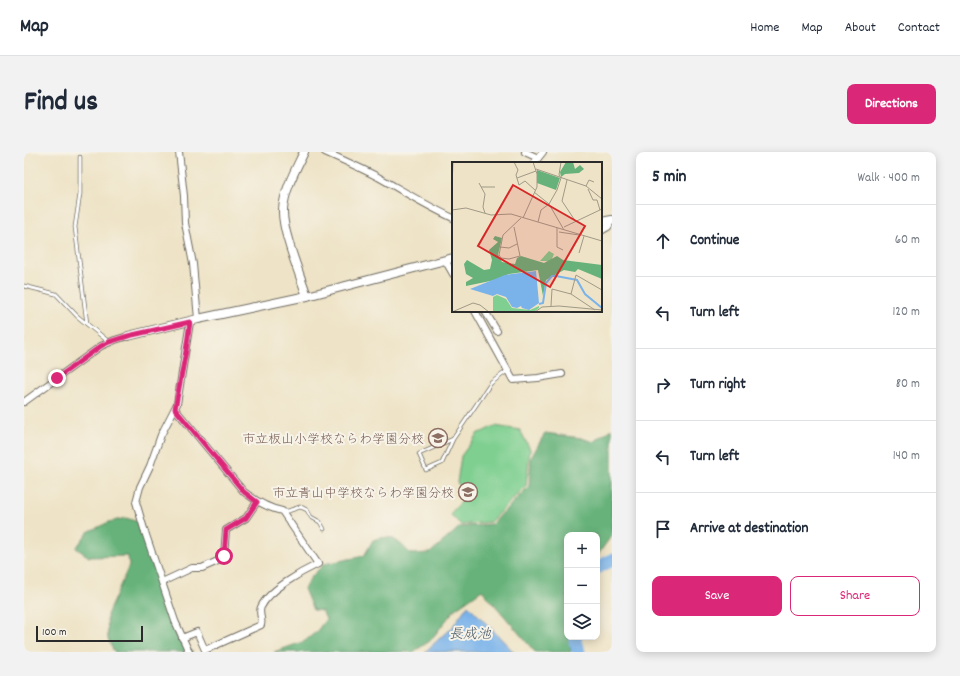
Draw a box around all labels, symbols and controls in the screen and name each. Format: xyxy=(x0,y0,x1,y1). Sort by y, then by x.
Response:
text: Map xyxy=(20,14,49,41)
text: Home xyxy=(750,18,779,38)
text: Map xyxy=(801,18,823,38)
text: About xyxy=(845,18,876,38)
text: Contact xyxy=(898,18,940,38)
text: Find us xyxy=(24,84,98,124)
button: Directions xyxy=(847,84,936,124)
inset map xyxy=(452,162,602,312)
text: 5 min xyxy=(652,166,686,190)
text: Walk · 400 m xyxy=(858,169,920,188)
icon: ahead xyxy=(652,230,674,252)
text: Continue xyxy=(690,230,739,252)
text: 60 m xyxy=(895,231,920,250)
icon: left xyxy=(652,302,674,324)
text: Turn left xyxy=(690,302,739,324)
text: 120 m xyxy=(892,303,920,322)
route end xyxy=(48,369,66,387)
icon: right xyxy=(652,374,674,396)
text: Turn right xyxy=(690,374,746,396)
text: 80 m xyxy=(896,375,920,394)
school or university icon: 市立板山小学校ならわ学園分校 xyxy=(427,427,449,449)
place label: 市立板山小学校ならわ学園分校 xyxy=(242,431,424,450)
icon: left xyxy=(652,446,674,468)
text: Turn left xyxy=(690,446,739,468)
text: 140 m xyxy=(893,447,920,466)
school or university icon: 市立青山中学校ならわ学園分校 xyxy=(457,481,479,503)
place label: 市立青山中学校ならわ学園分校 xyxy=(272,485,454,504)
icon: arrive xyxy=(652,518,674,540)
text: Arrive at destination xyxy=(690,518,808,540)
map controls xyxy=(564,532,600,640)
button: + xyxy=(564,532,600,568)
route start xyxy=(215,547,233,565)
button: − xyxy=(564,568,600,604)
button: Save xyxy=(652,576,782,616)
button: Share xyxy=(790,576,920,616)
button: layers xyxy=(564,604,600,640)
scale bar xyxy=(36,624,143,643)
text: 100 m xyxy=(42,625,66,641)
water label: 長成池 xyxy=(449,625,492,645)

